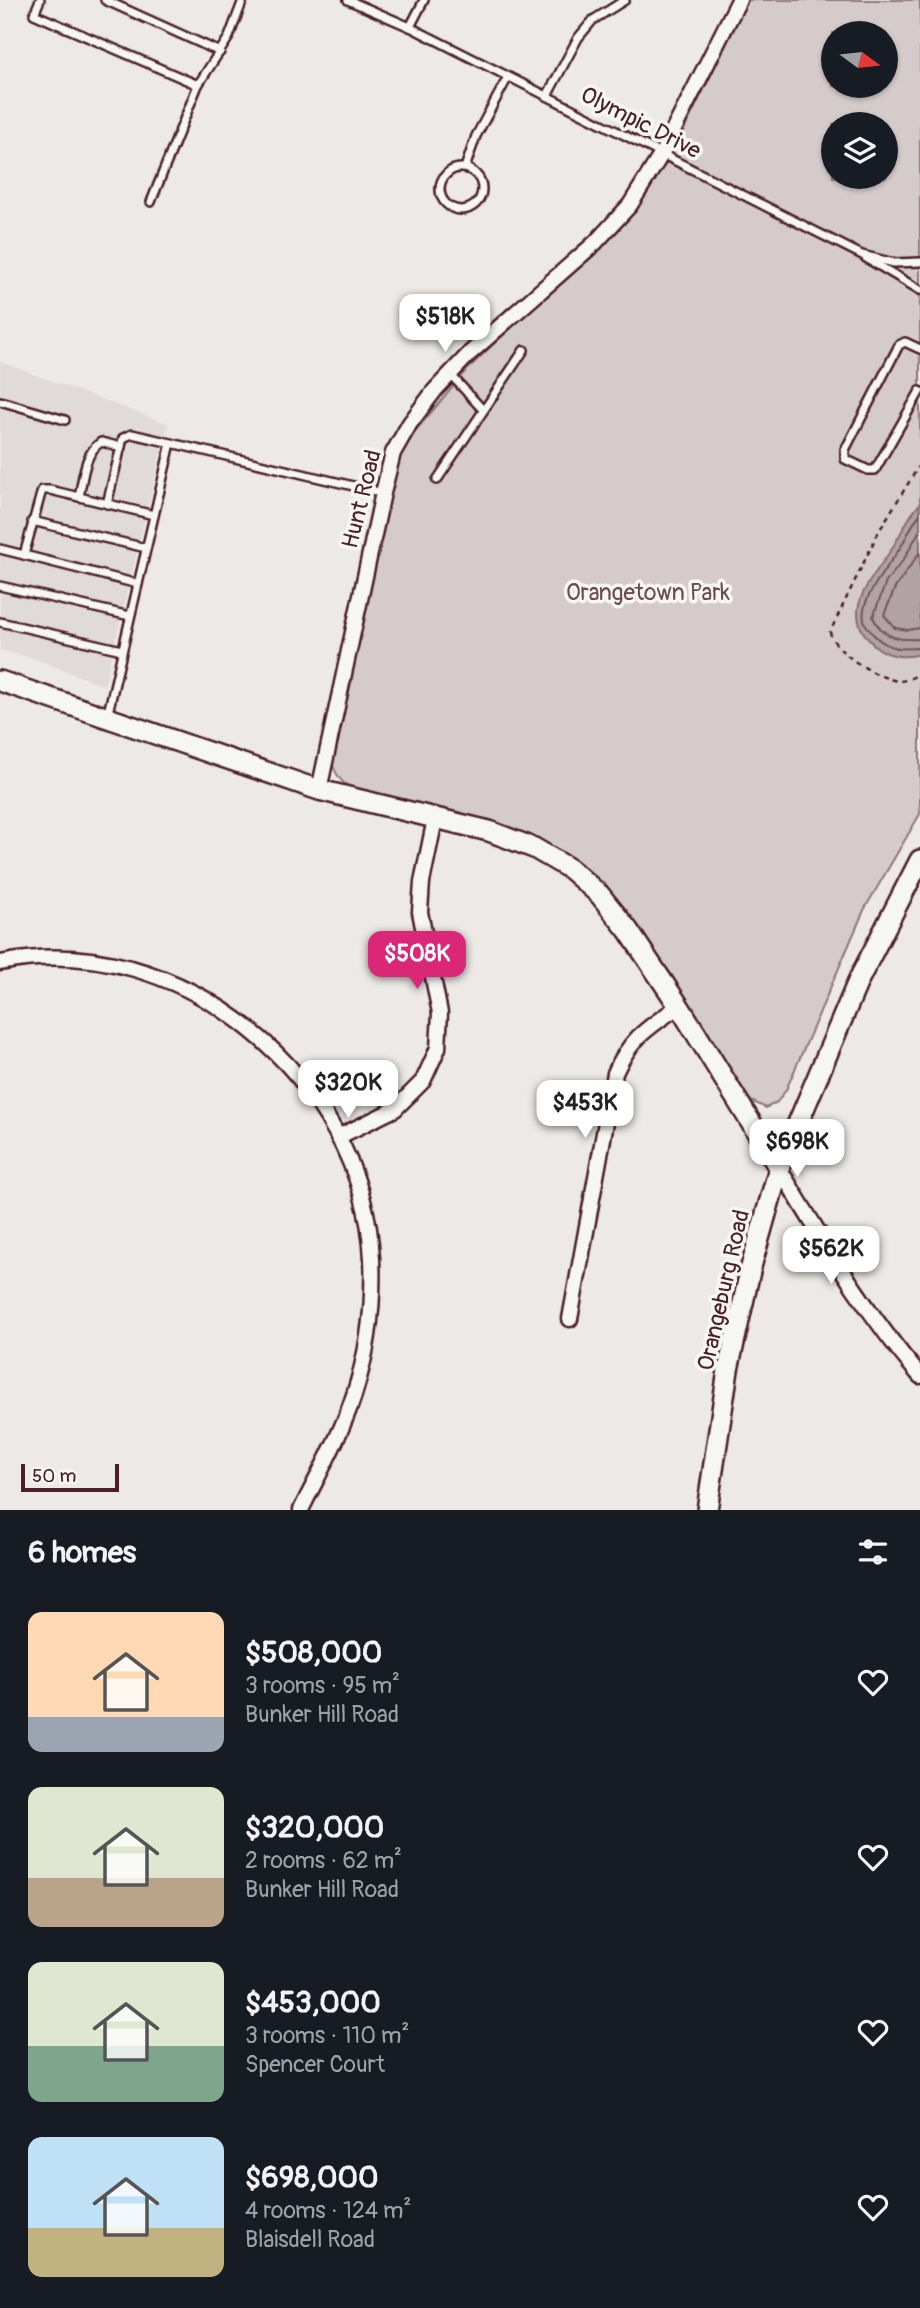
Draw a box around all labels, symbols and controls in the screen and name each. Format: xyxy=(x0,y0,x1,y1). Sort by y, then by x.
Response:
north arrow xyxy=(821,21,898,98)
map controls xyxy=(821,21,898,189)
street label: Olympic Drive xyxy=(576,80,706,165)
button: layers xyxy=(821,112,898,189)
pin: $518K xyxy=(396,294,494,354)
text: $518K xyxy=(415,302,475,331)
street label: Hunt Road xyxy=(335,447,388,552)
park label: Orangetown Park xyxy=(566,578,730,607)
pin: $508K xyxy=(368,932,466,991)
text: $508K xyxy=(384,939,450,968)
pin: $320K xyxy=(299,1060,397,1120)
text: $320K xyxy=(314,1068,382,1097)
pin: $453K xyxy=(536,1080,634,1140)
text: $453K xyxy=(553,1088,617,1117)
pin: $698K xyxy=(748,1120,846,1179)
text: $698K xyxy=(765,1127,829,1156)
street label: Orangeburg Road xyxy=(691,1207,756,1373)
pin: $562K xyxy=(782,1226,880,1286)
text: $562K xyxy=(798,1234,864,1263)
scale bar xyxy=(21,1461,119,1493)
text: 50 m xyxy=(32,1464,76,1488)
icon: filters xyxy=(854,1533,892,1571)
text: 6 homes xyxy=(28,1534,136,1571)
text: $508,000 xyxy=(245,1634,382,1671)
icon: home xyxy=(84,1640,168,1724)
icon: heart xyxy=(854,1663,892,1701)
text: 3 rooms · 95 m² xyxy=(245,1671,400,1700)
text: Bunker Hill Road xyxy=(245,1700,399,1729)
text: $320,000 xyxy=(245,1809,384,1846)
icon: home xyxy=(84,1815,168,1899)
icon: heart xyxy=(854,1838,892,1876)
text: 2 rooms · 62 m² xyxy=(245,1846,402,1875)
text: Bunker Hill Road xyxy=(245,1875,399,1904)
text: $453,000 xyxy=(245,1984,381,2021)
icon: home xyxy=(84,1990,168,2074)
icon: heart xyxy=(854,2013,892,2051)
text: 3 rooms · 110 m² xyxy=(245,2021,409,2050)
text: Spencer Court xyxy=(245,2050,385,2079)
text: $698,000 xyxy=(245,2159,378,2196)
icon: home xyxy=(84,2165,168,2249)
icon: heart xyxy=(854,2188,892,2226)
text: 4 rooms · 124 m² xyxy=(245,2196,411,2225)
text: Blaisdell Road xyxy=(245,2225,375,2254)

